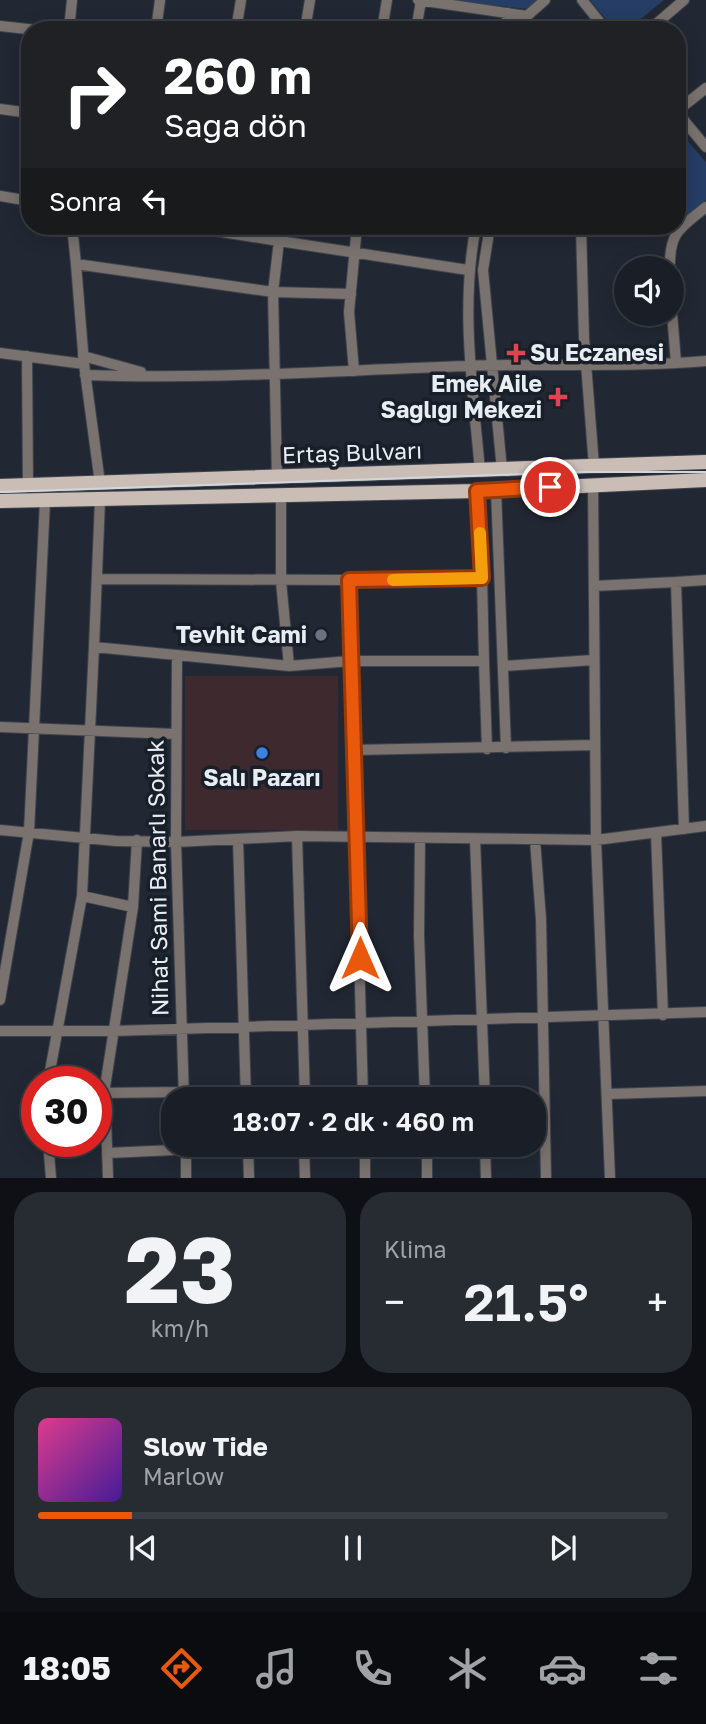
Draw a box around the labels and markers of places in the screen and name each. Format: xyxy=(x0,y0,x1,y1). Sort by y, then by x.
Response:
place label: Su Eczanesi xyxy=(530,338,664,366)
marker: Su Eczanesi xyxy=(508,345,524,361)
place label: Emek Aile Sağlığı Mekezi xyxy=(380,369,542,423)
marker: Emek Aile Sağlığı Mekezi xyxy=(548,387,568,407)
pin xyxy=(520,457,580,517)
place label: Tevhit Cami xyxy=(176,620,307,648)
marker: Tevhit Cami xyxy=(313,627,329,643)
marker: Salı Pazarı xyxy=(254,745,270,761)
place label: Salı Pazarı xyxy=(203,763,321,791)

